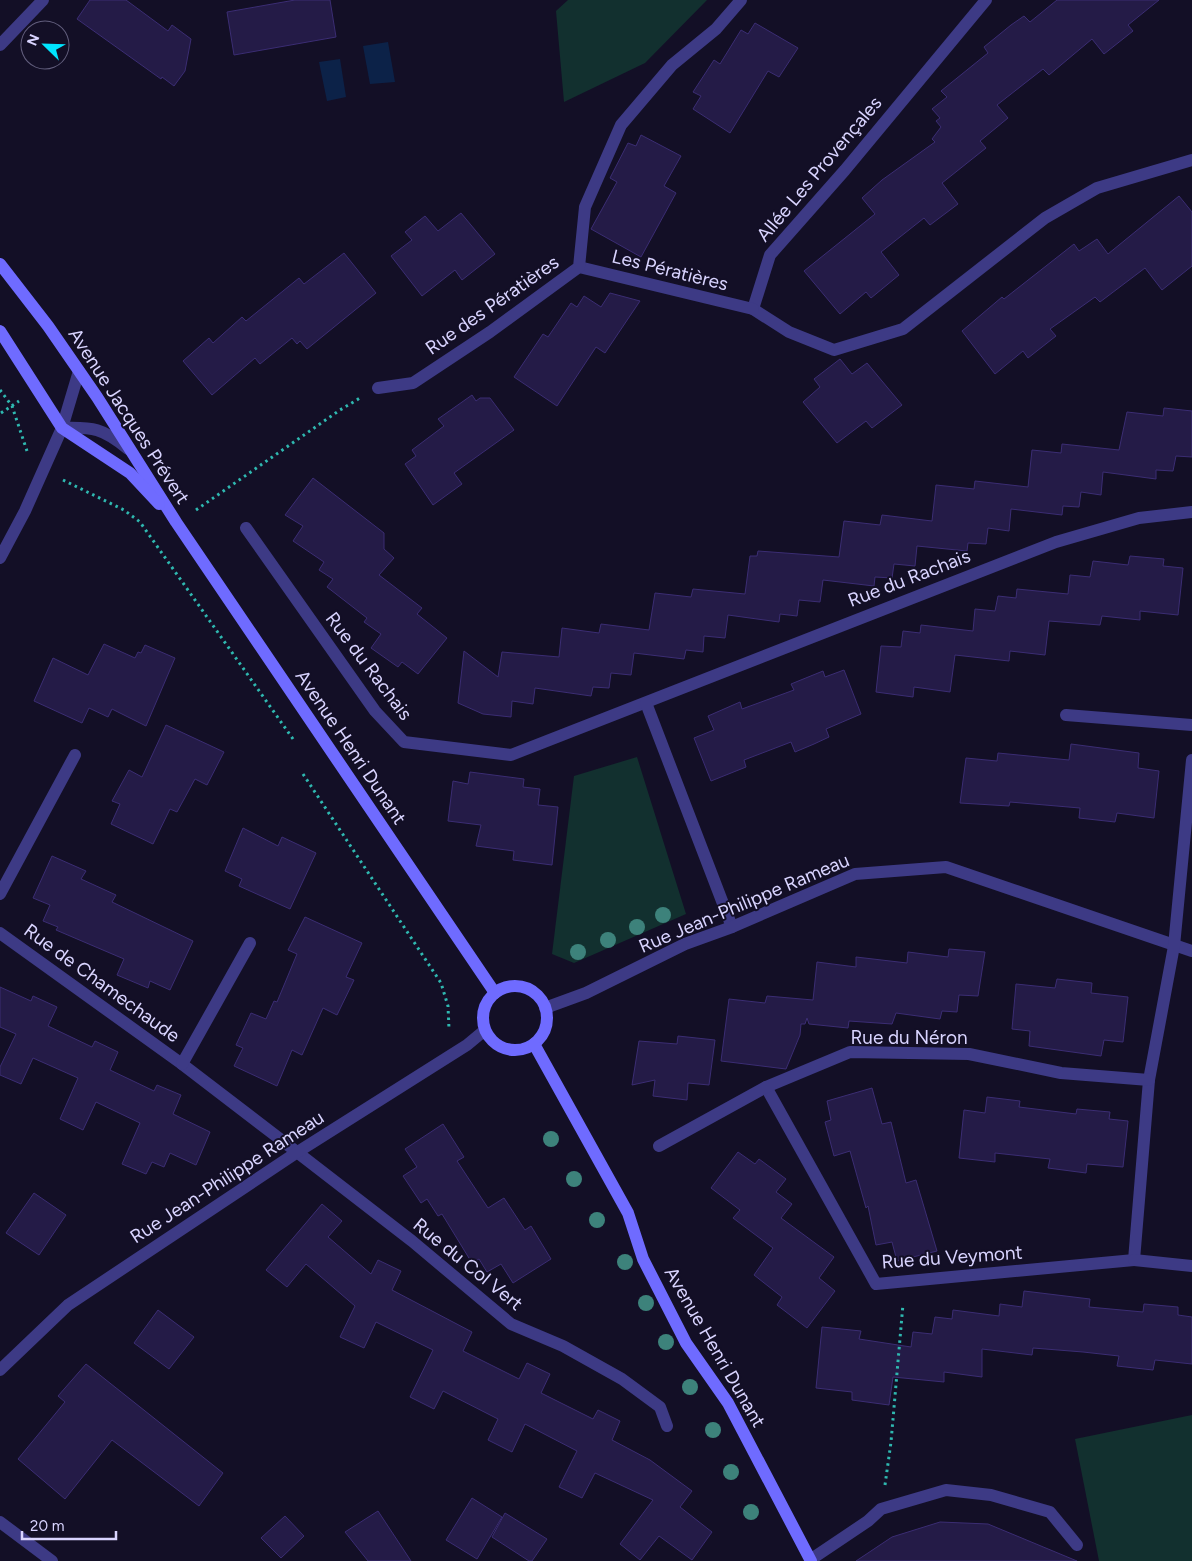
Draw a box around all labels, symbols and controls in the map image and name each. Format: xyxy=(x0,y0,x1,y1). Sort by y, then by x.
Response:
north arrow xyxy=(20,20,70,70)
text: N xyxy=(24,32,43,48)
street label: Allée Les Provençales xyxy=(752,92,887,246)
street label: Les Pératières xyxy=(610,244,731,296)
street label: Rue des Pératières xyxy=(421,250,563,360)
street label: Avenue Jacques Prévert xyxy=(63,324,195,508)
street label: Rue du Rachais xyxy=(844,544,974,612)
street label: Rue du Rachais xyxy=(321,607,417,725)
street label: Avenue Henri Dunant xyxy=(291,665,411,829)
street label: Rue Jean-Philippe Rameau xyxy=(635,848,853,958)
street label: Rue de Chamechaude xyxy=(20,919,184,1047)
street label: Rue du Néron xyxy=(850,1026,968,1049)
street label: Rue Jean-Philippe Rameau xyxy=(126,1106,328,1248)
street label: Rue du Col Vert xyxy=(409,1213,527,1315)
street label: Rue du Veymont xyxy=(881,1241,1023,1273)
street label: Avenue Henri Dunant xyxy=(660,1263,770,1431)
scale bar xyxy=(22,1508,116,1540)
text: 20 m xyxy=(30,1517,64,1535)

